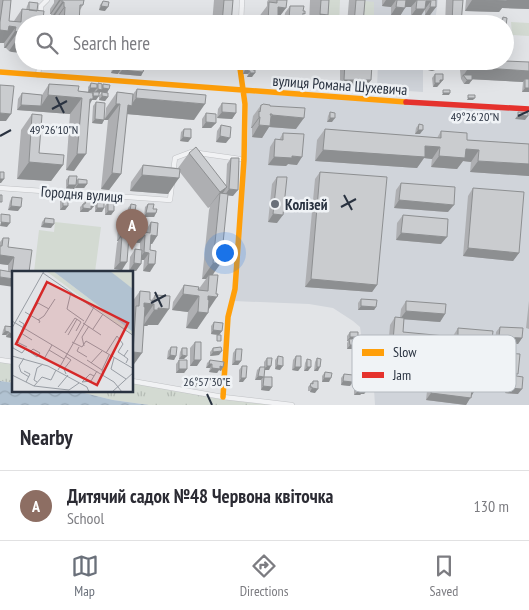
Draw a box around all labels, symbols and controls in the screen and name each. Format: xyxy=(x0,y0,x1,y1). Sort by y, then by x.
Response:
search box xyxy=(15,15,514,70)
icon: search xyxy=(33,29,61,57)
text: Search here xyxy=(73,31,150,55)
street label: вулиця Романа Шухевича xyxy=(272,71,408,99)
text: 49°26'20"N xyxy=(451,109,499,124)
text: 49°26'10"N xyxy=(30,122,78,137)
street label: Городня вулиця xyxy=(40,182,124,206)
place label: Колізей xyxy=(285,195,328,214)
marker: Колізей xyxy=(269,198,281,210)
pin: A xyxy=(116,209,148,250)
your location xyxy=(212,240,238,266)
inset map xyxy=(12,271,134,392)
legend xyxy=(352,335,516,392)
text: Slow xyxy=(393,343,417,361)
text: Jam xyxy=(392,366,411,384)
text: 26°57'30"E xyxy=(183,374,231,389)
text: Nearby xyxy=(20,424,73,451)
text: Дитячий садок №48 Червона квіточка xyxy=(67,484,333,508)
text: A xyxy=(32,496,40,516)
text: 130 m xyxy=(474,496,509,516)
text: School xyxy=(67,508,104,528)
tab: Map xyxy=(71,552,99,600)
tab: Directions xyxy=(240,552,288,600)
tab: Saved xyxy=(430,552,458,600)

